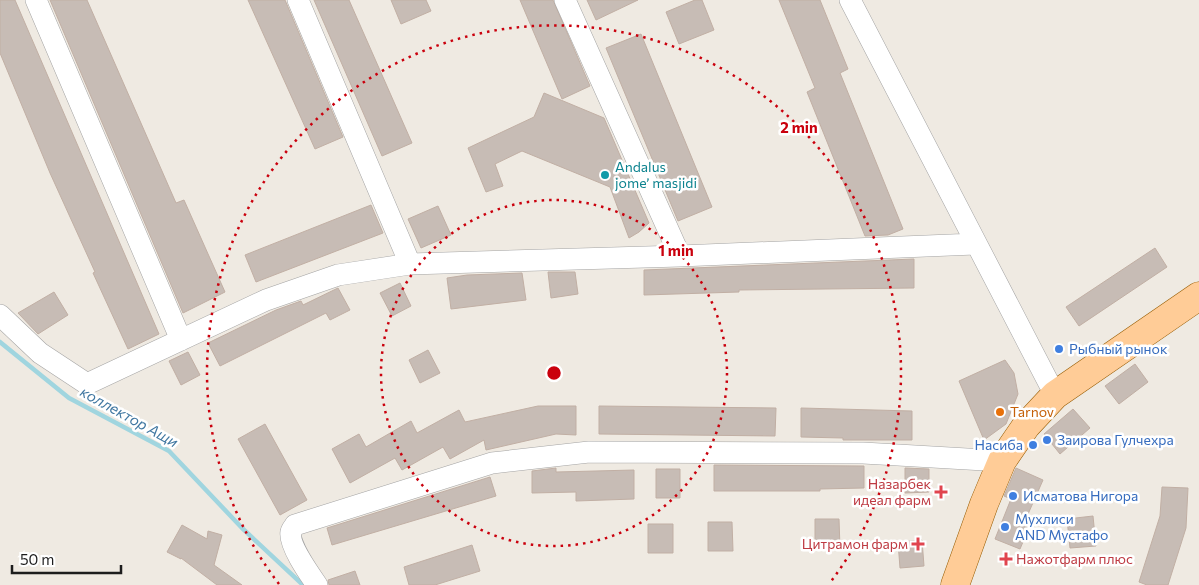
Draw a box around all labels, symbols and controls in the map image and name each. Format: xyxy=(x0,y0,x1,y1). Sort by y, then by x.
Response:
text: 2 min xyxy=(780,118,818,136)
place label: Andalus jome’ masjidi xyxy=(615,158,697,191)
marker: Andalus jome’ masjidi xyxy=(599,169,611,181)
text: 1 min xyxy=(658,241,694,259)
place label: Рыбный рынок xyxy=(1069,340,1168,357)
marker: Рыбный рынок xyxy=(1053,343,1065,355)
centre of rings xyxy=(545,364,563,382)
water label: коллектор Ащи xyxy=(77,382,182,451)
place label: Tarnov xyxy=(1010,403,1054,420)
marker: Tarnov xyxy=(994,406,1006,418)
place label: Заирова Гулчехра xyxy=(1057,431,1174,448)
marker: Заирова Гулчехра xyxy=(1041,434,1053,446)
place label: Насиба xyxy=(975,436,1023,453)
marker: Насиба xyxy=(1027,439,1039,451)
place label: Назарбек идеал фарм xyxy=(853,475,931,508)
marker: Назарбек идеал фарм xyxy=(935,486,947,498)
place label: Исматова Нигора xyxy=(1023,487,1138,504)
marker: Исматова Нигора xyxy=(1007,490,1019,502)
place label: Мухлиси AND Мустафо xyxy=(1015,510,1108,543)
marker: Мухлиси AND Мустафо xyxy=(999,521,1011,533)
place label: Цитрамон фарм xyxy=(802,535,908,552)
marker: Цитрамон фарм xyxy=(912,538,924,550)
scale bar xyxy=(12,542,121,574)
text: 50 m xyxy=(20,550,54,568)
place label: Нажотфарм плюс xyxy=(1016,550,1133,567)
marker: Нажотфарм плюс xyxy=(1000,553,1012,565)

